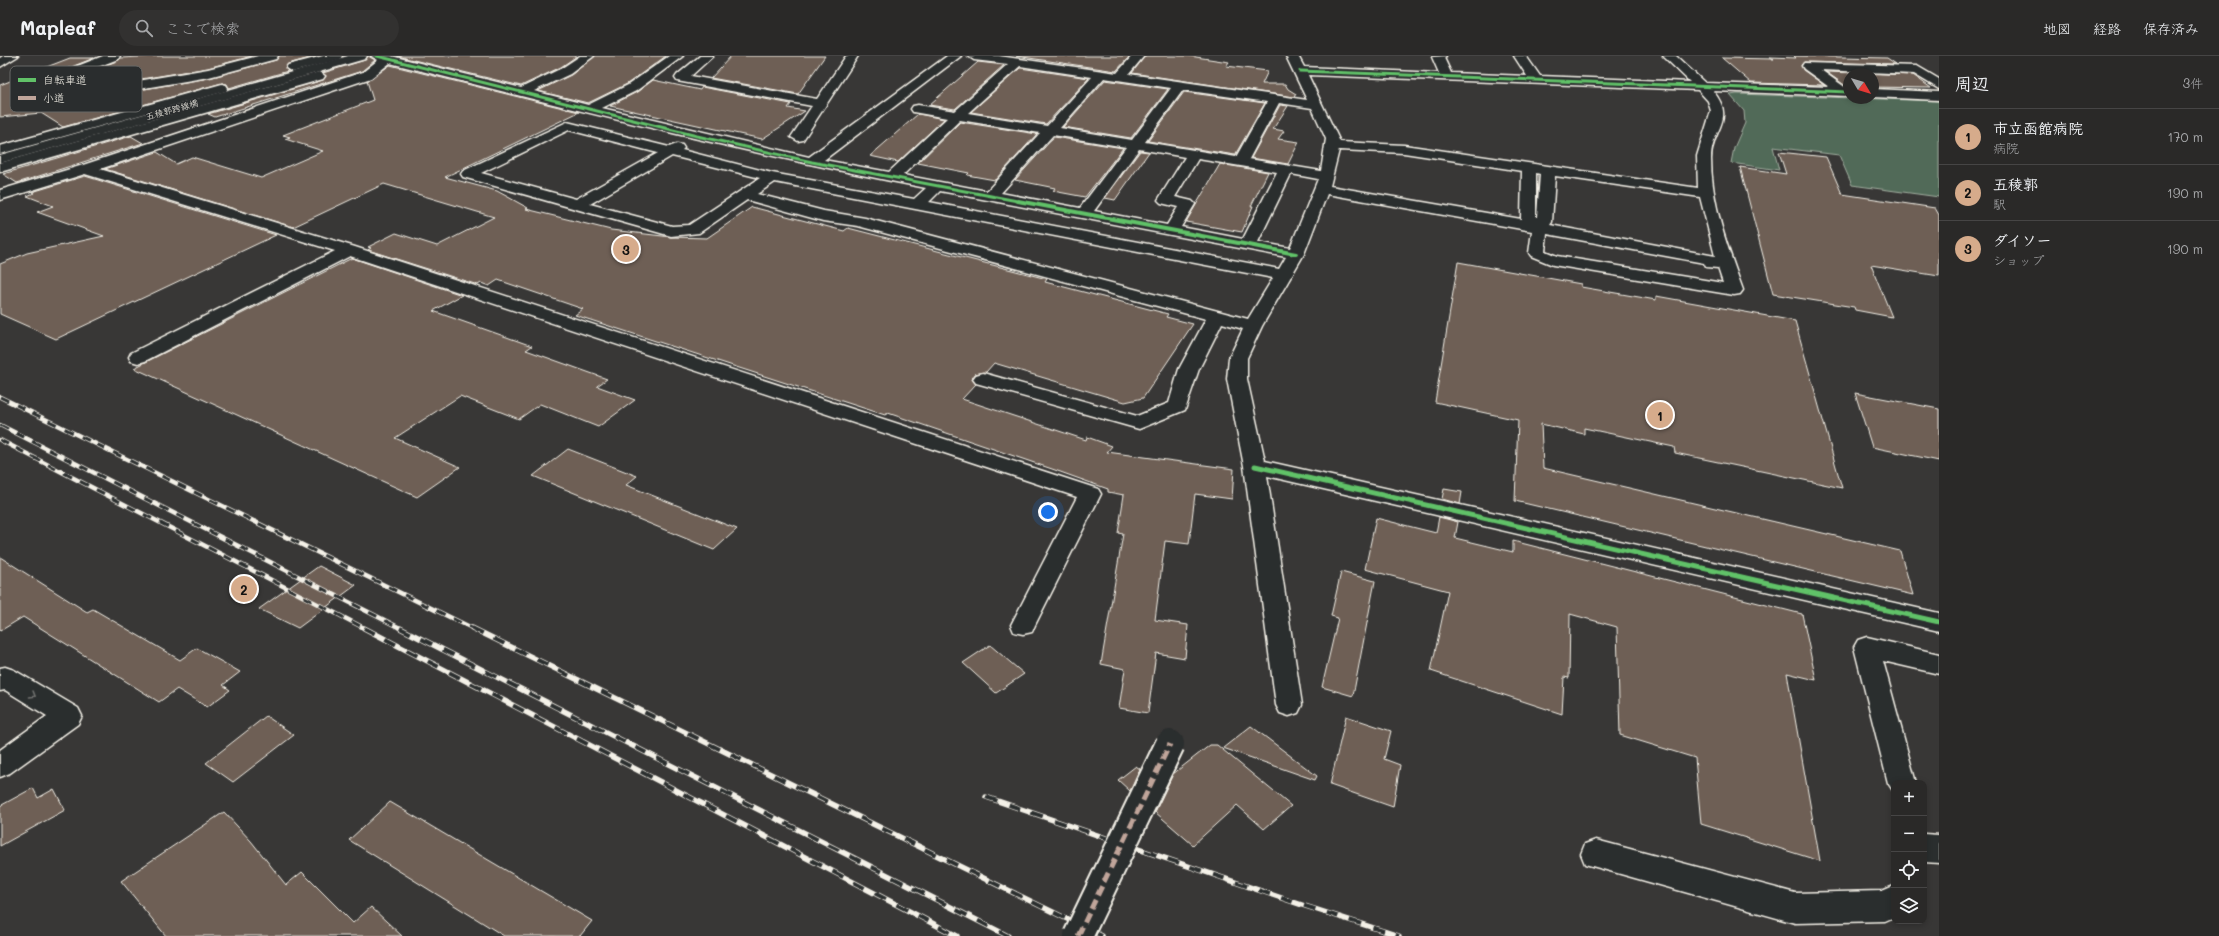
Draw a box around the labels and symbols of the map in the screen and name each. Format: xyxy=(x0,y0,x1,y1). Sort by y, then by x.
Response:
legend xyxy=(10,66,142,112)
north arrow xyxy=(1843,68,1879,104)
text: 自転車道 xyxy=(43,72,87,87)
text: 小道 xyxy=(43,90,65,105)
street label: 五稜郭跨線橋 xyxy=(144,97,199,122)
pin: 3 xyxy=(613,234,639,264)
pin: 1 xyxy=(1647,400,1673,430)
your location xyxy=(1038,502,1058,522)
pin: 2 xyxy=(231,574,257,604)
one-way arrow xyxy=(29,690,36,697)

